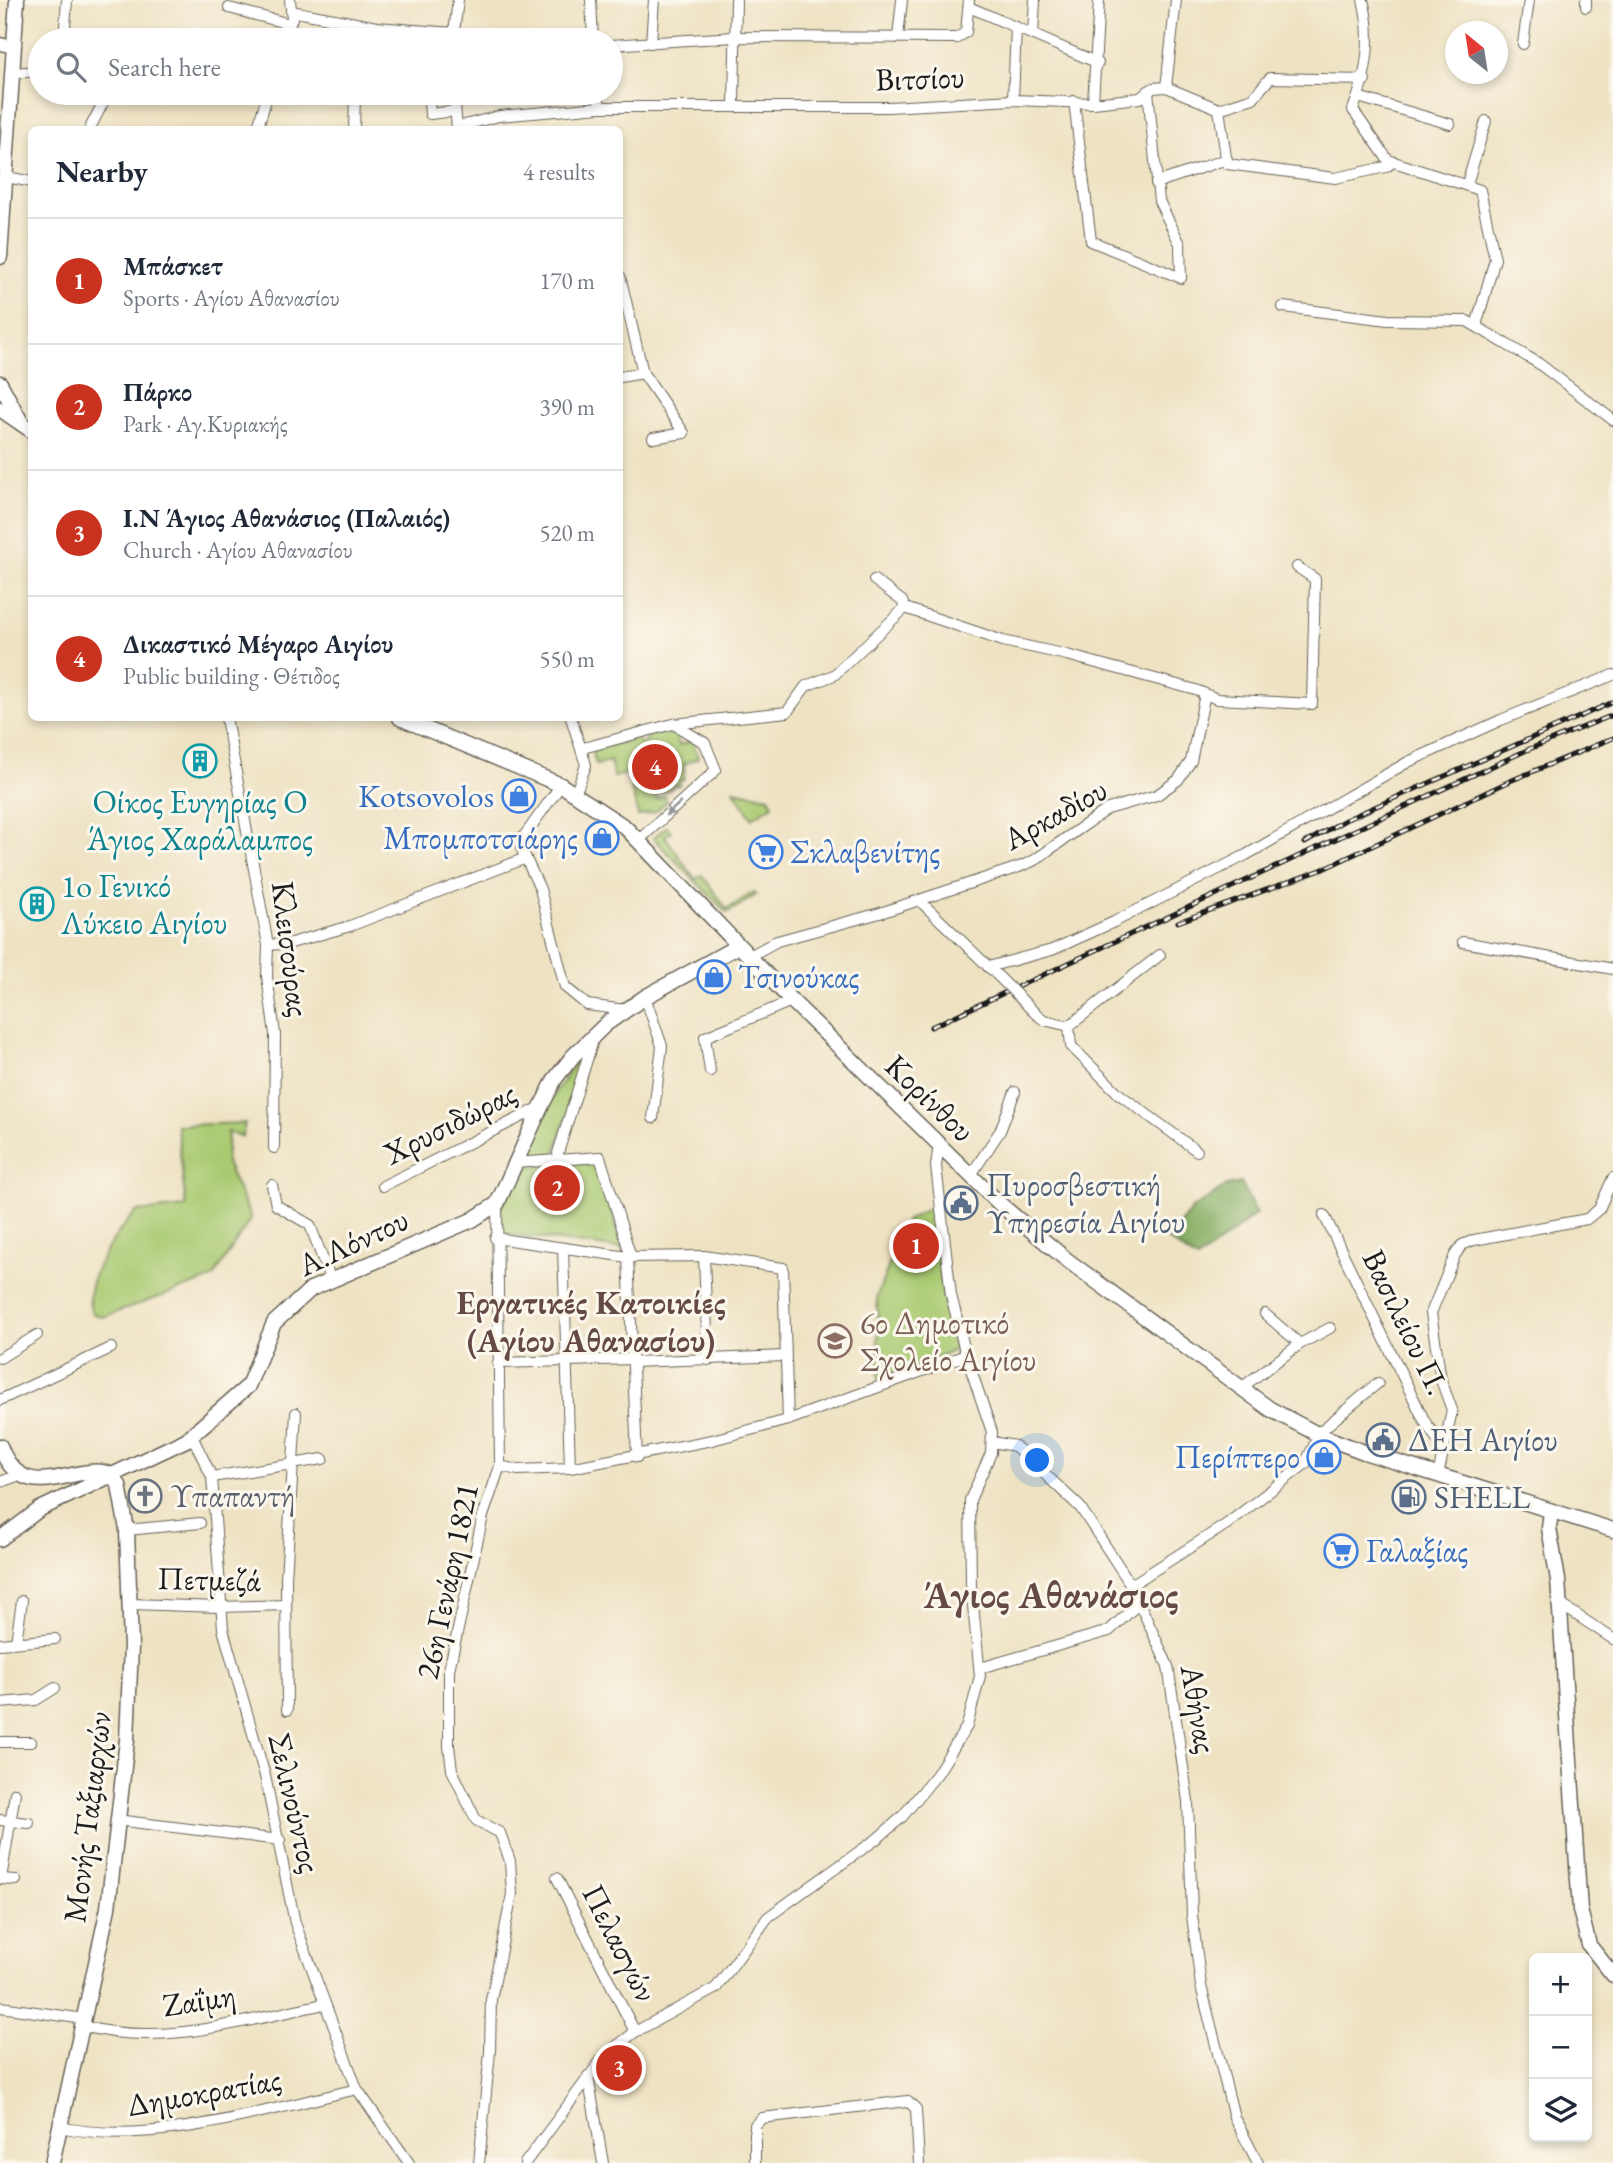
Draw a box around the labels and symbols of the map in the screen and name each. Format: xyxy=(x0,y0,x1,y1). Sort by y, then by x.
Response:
north arrow xyxy=(1445,21,1508,84)
street label: Βιτσίου xyxy=(875,55,965,101)
pin: 4 xyxy=(632,741,678,793)
building icon: Οίκος Ευγηρίας Ο Άγιος Χαράλαμπος xyxy=(181,742,219,780)
street label: Αρκαδίου xyxy=(995,768,1115,860)
place label: Kotsovolos xyxy=(358,775,494,817)
shop icon: Kotsovolos xyxy=(500,777,538,815)
place label: Οίκος Ευγηρίας Ο Άγιος Χαράλαμπος xyxy=(86,781,313,860)
one-way arrow xyxy=(665,800,682,816)
place label: Μπομποτσιάρης xyxy=(383,817,578,859)
shop icon: Μπομποτσιάρης xyxy=(583,819,621,857)
place label: Σκλαβενίτης xyxy=(790,831,940,873)
supermarket icon: Σκλαβενίτης xyxy=(747,833,785,871)
place label: 1o Γενικό Λύκειο Αιγίου xyxy=(60,865,227,944)
street label: Κλεισούρας xyxy=(262,879,320,1019)
building icon: 1o Γενικό Λύκειο Αιγίου xyxy=(18,885,56,923)
place label: Τσινούκας xyxy=(738,956,860,998)
shop icon: Τσινούκας xyxy=(695,958,733,996)
street label: Κορίνθου xyxy=(876,1045,984,1151)
street label: Χρυσιδώρας xyxy=(376,1072,523,1175)
pin: 2 xyxy=(534,1162,580,1214)
place label: Πυροσβεστική Υπηρεσία Αιγίου xyxy=(986,1164,1185,1243)
public building icon: Πυροσβεστική Υπηρεσία Αιγίου xyxy=(942,1184,980,1222)
street label: Α.Λόντου xyxy=(290,1198,415,1286)
pin: 1 xyxy=(893,1220,939,1272)
street label: Βασιλείου Π. xyxy=(1353,1242,1459,1402)
district label: Εργατικές Κατοικίες (Αγίου Αθανασίου) xyxy=(456,1281,726,1362)
place label: 6ο Δημοτικό Σχολείο Αιγίου xyxy=(860,1302,1036,1381)
school or university icon: 6ο Δημοτικό Σχολείο Αιγίου xyxy=(816,1322,854,1360)
place label: ΔΕΗ Αιγίου xyxy=(1408,1419,1558,1461)
public building icon: ΔΕΗ Αιγίου xyxy=(1364,1421,1402,1459)
place label: Περίπτερο xyxy=(1175,1436,1300,1478)
shop icon: Περίπτερο xyxy=(1305,1438,1343,1476)
your location xyxy=(1020,1443,1054,1477)
place label: Υπαπαντή xyxy=(170,1475,295,1517)
place label: SHELL xyxy=(1434,1476,1531,1518)
church icon: Υπαπαντή xyxy=(126,1477,164,1515)
fuel station icon: SHELL xyxy=(1390,1478,1428,1516)
street label: 26η Γενάρη 1821 xyxy=(406,1479,488,1683)
place label: Γαλαξίας xyxy=(1366,1530,1468,1572)
supermarket icon: Γαλαξίας xyxy=(1322,1532,1360,1570)
street label: Πετμεζά xyxy=(157,1557,261,1601)
district label: Άγιος Αθανάσιος xyxy=(923,1569,1178,1618)
street label: Αθήνας xyxy=(1170,1660,1227,1757)
street label: Μονής Ταξιαρχών xyxy=(53,1709,121,1925)
street label: Σελινούντος xyxy=(259,1729,331,1877)
street label: Πελασγών xyxy=(573,1877,667,2009)
street label: Ζαΐμη xyxy=(160,1974,238,2026)
pin: 3 xyxy=(596,2042,642,2094)
street label: Δημοκρατίας xyxy=(124,2058,284,2126)

